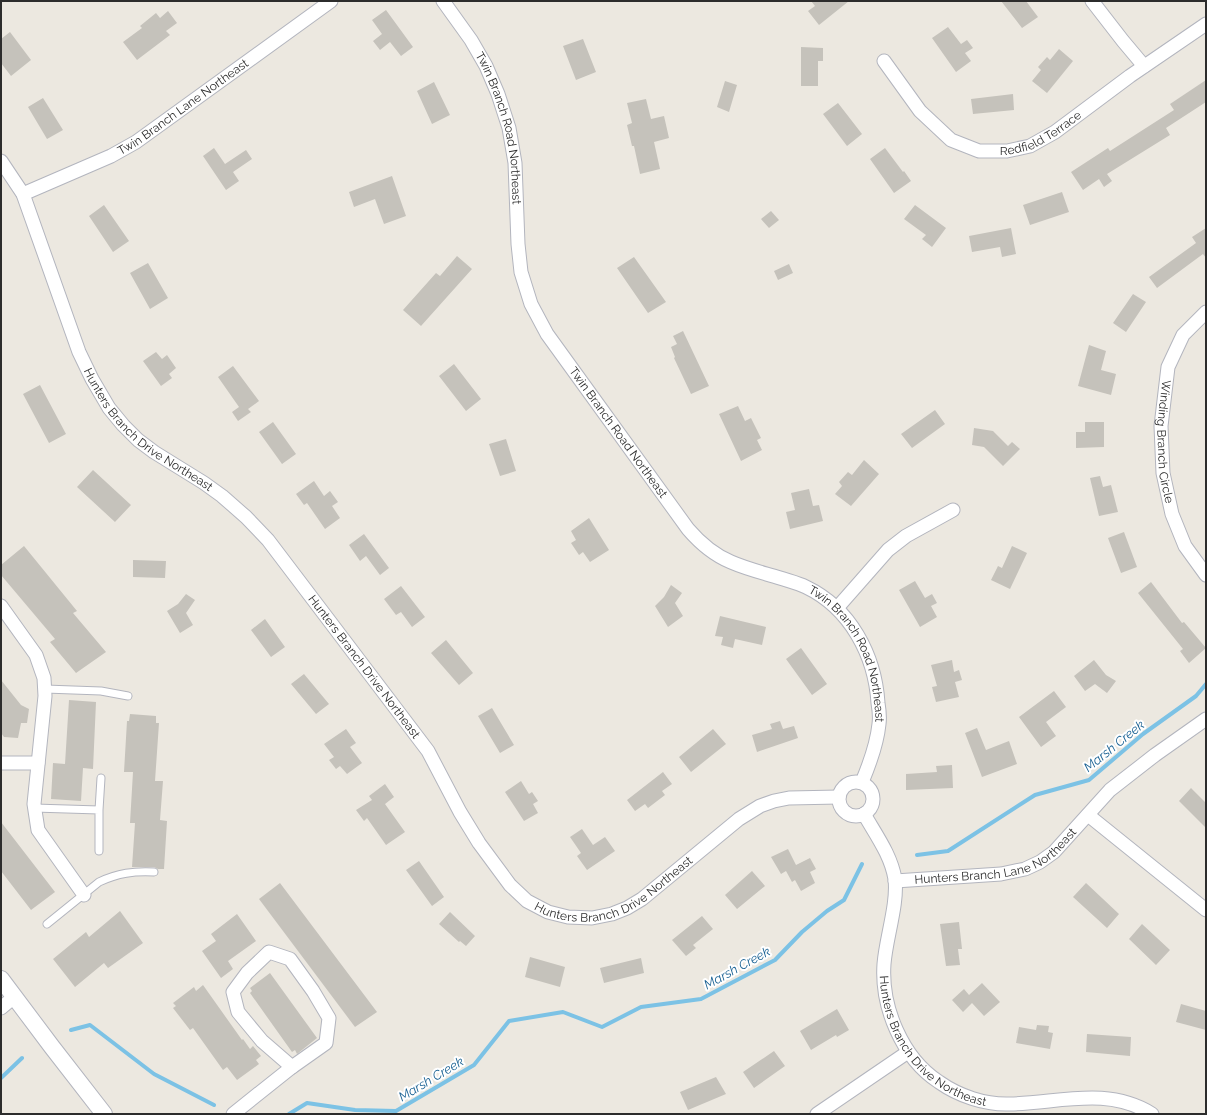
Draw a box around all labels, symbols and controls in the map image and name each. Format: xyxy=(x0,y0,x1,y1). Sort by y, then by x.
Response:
street label: Twin Branch Road Northeast xyxy=(472,49,524,205)
street label: Twin Branch Lane Northeast xyxy=(115,56,251,158)
street label: Redfield Terrace xyxy=(1000,108,1084,158)
street label: Twin Branch Road Northeast xyxy=(566,364,670,501)
street label: Hunters Branch Drive Northeast xyxy=(81,366,215,494)
street label: Winding Branch Circle xyxy=(1154,379,1176,504)
street label: Twin Branch Road Northeast xyxy=(806,583,886,722)
street label: Hunters Branch Drive Northeast xyxy=(305,592,423,741)
water label: Marsh Creek xyxy=(1081,717,1147,775)
street label: Hunters Branch Lane Northeast xyxy=(914,825,1079,887)
street label: Hunters Branch Drive Northeast xyxy=(532,853,695,925)
water label: Marsh Creek xyxy=(701,944,773,992)
street label: Hunters Branch Drive Northeast xyxy=(877,975,988,1109)
water label: Marsh Creek xyxy=(396,1054,466,1104)

